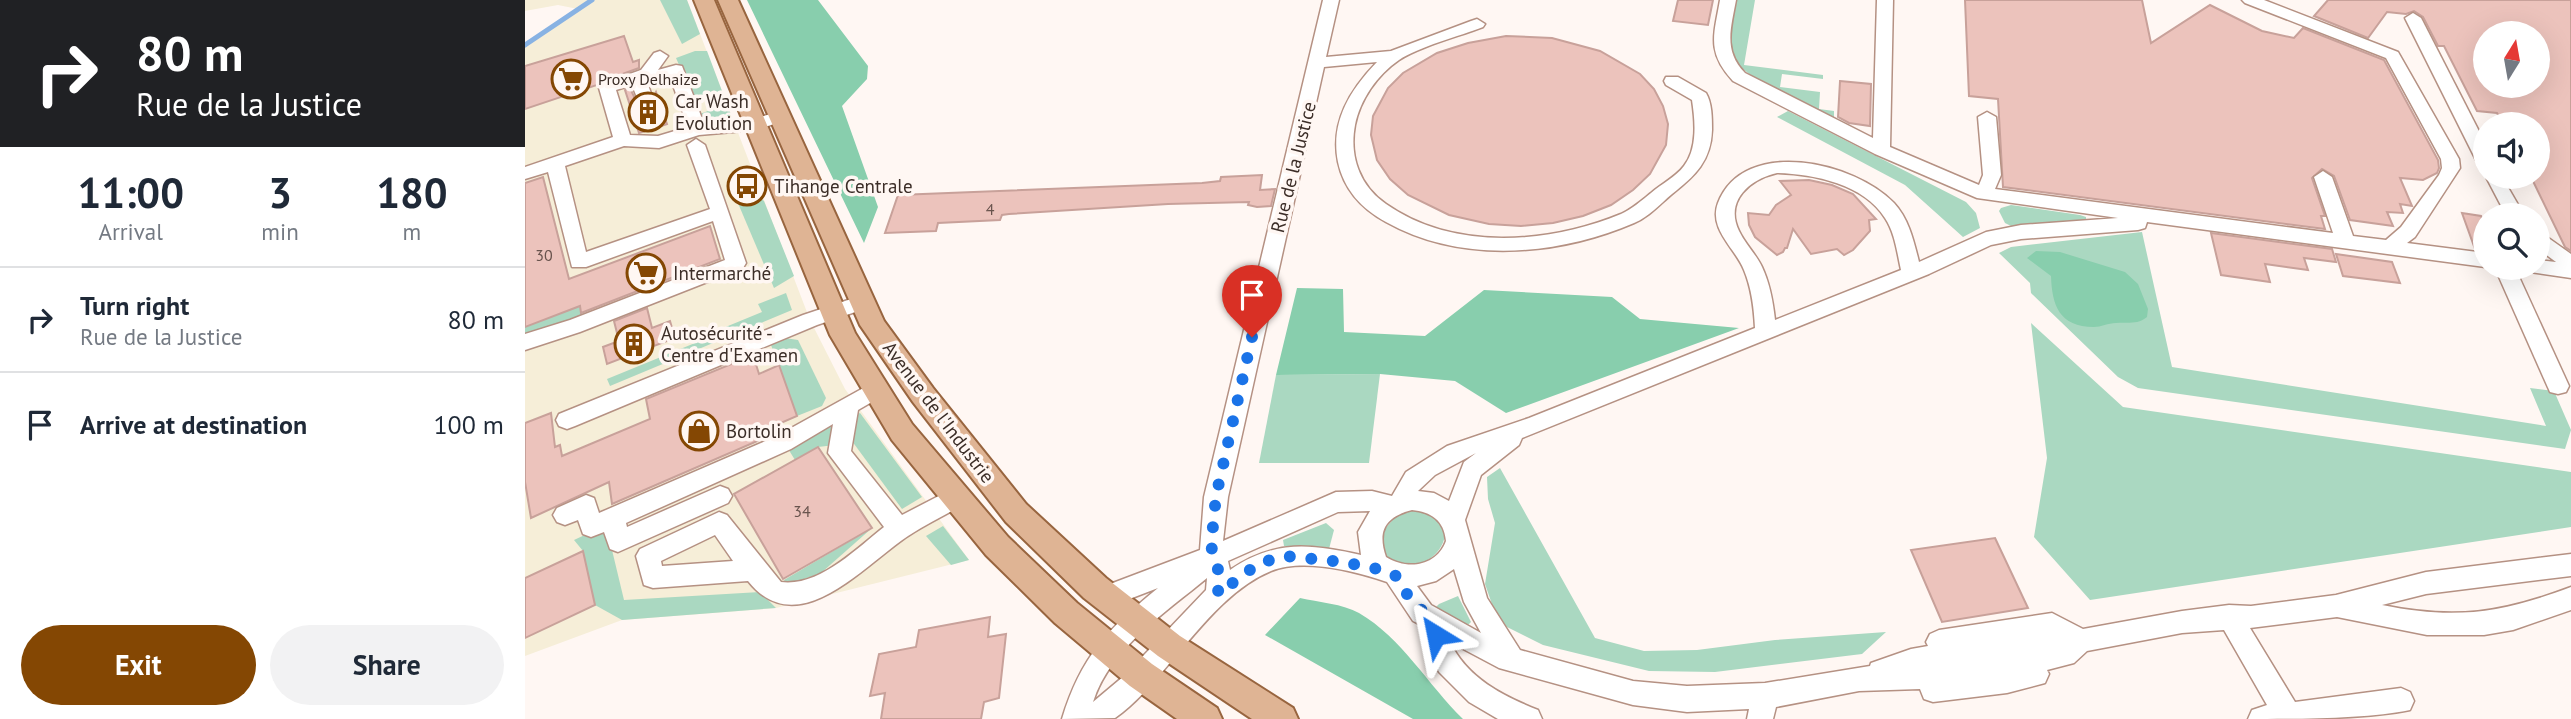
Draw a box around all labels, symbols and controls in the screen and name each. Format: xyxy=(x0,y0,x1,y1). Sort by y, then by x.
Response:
text: 80 m xyxy=(136,21,243,85)
north arrow xyxy=(2473,21,2550,98)
map controls xyxy=(2473,21,2550,280)
icon: right xyxy=(21,28,112,119)
supermarket icon: Proxy Delhaize xyxy=(550,58,592,100)
place label: Proxy Delhaize xyxy=(598,69,699,89)
text: Rue de la Justice xyxy=(136,83,362,125)
place label: Car Wash Evolution xyxy=(675,89,752,135)
building icon: Car Wash Evolution xyxy=(627,91,669,133)
street label: Rue de la Justice xyxy=(1265,99,1321,235)
button: sound xyxy=(2473,112,2550,189)
text: 11:00 xyxy=(77,165,184,220)
text: 3 xyxy=(268,165,292,220)
text: 180 xyxy=(376,165,448,220)
bus stop icon: Tihange Centrale xyxy=(726,165,768,207)
place label: Tihange Centrale xyxy=(774,174,913,198)
house number: 4 xyxy=(986,199,995,219)
button: search xyxy=(2473,203,2550,280)
text: Arrival xyxy=(98,217,163,246)
text: min xyxy=(261,217,299,246)
text: m xyxy=(403,217,421,246)
house number: 30 xyxy=(535,245,553,265)
supermarket icon: Intermarché xyxy=(625,252,667,294)
place label: Intermarché xyxy=(673,261,771,285)
pin xyxy=(1222,265,1282,337)
icon: arrive xyxy=(1233,276,1271,314)
text: Turn right xyxy=(80,289,189,322)
icon: right xyxy=(21,301,59,339)
text: 80 m xyxy=(448,303,504,336)
place label: Autosécurité - Centre d'Examen xyxy=(661,321,798,367)
text: Rue de la Justice xyxy=(80,322,242,351)
building icon: Autosécurité - Centre d'Examen xyxy=(613,323,655,365)
street label: Avenue de l'Industrie xyxy=(878,336,1000,488)
icon: arrive xyxy=(21,406,59,444)
text: Arrive at destination xyxy=(80,408,307,441)
text: 100 m xyxy=(433,408,504,441)
shop icon: Bortolin xyxy=(678,410,720,452)
place label: Bortolin xyxy=(726,419,792,443)
house number: 34 xyxy=(793,501,811,521)
position arrow xyxy=(1399,598,1473,672)
button: Exit xyxy=(21,625,256,705)
button: Share xyxy=(270,625,504,705)

